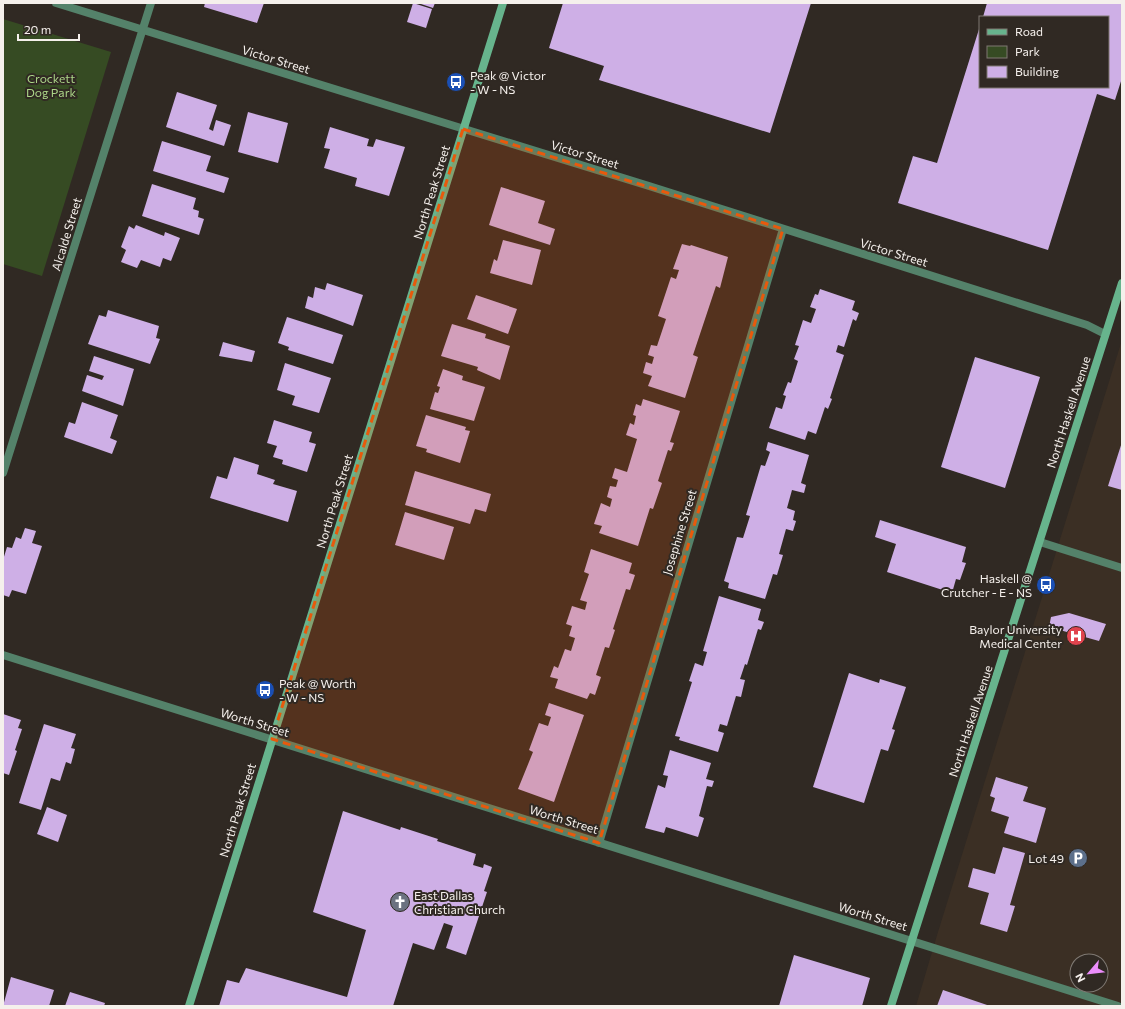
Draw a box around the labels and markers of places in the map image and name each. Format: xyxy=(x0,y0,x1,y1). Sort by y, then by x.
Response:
place label: Peak @ Victor - W - NS xyxy=(470,68,546,96)
bus stop icon: Peak @ Victor - W - NS xyxy=(445,71,467,93)
place label: Haskell @ Crutcher - E - NS xyxy=(941,571,1032,599)
bus stop icon: Haskell @ Crutcher - E - NS xyxy=(1035,574,1057,596)
place label: Baylor University Medical Center xyxy=(969,622,1062,650)
hospital icon: Baylor University Medical Center xyxy=(1065,625,1087,647)
place label: Peak @ Worth - W - NS xyxy=(279,676,356,704)
bus stop icon: Peak @ Worth - W - NS xyxy=(254,679,276,701)
parking icon: Lot 49 xyxy=(1067,847,1089,869)
place label: Lot 49 xyxy=(1028,851,1064,865)
place label: East Dallas Christian Church xyxy=(414,888,505,916)
church icon: East Dallas Christian Church xyxy=(389,891,411,913)

